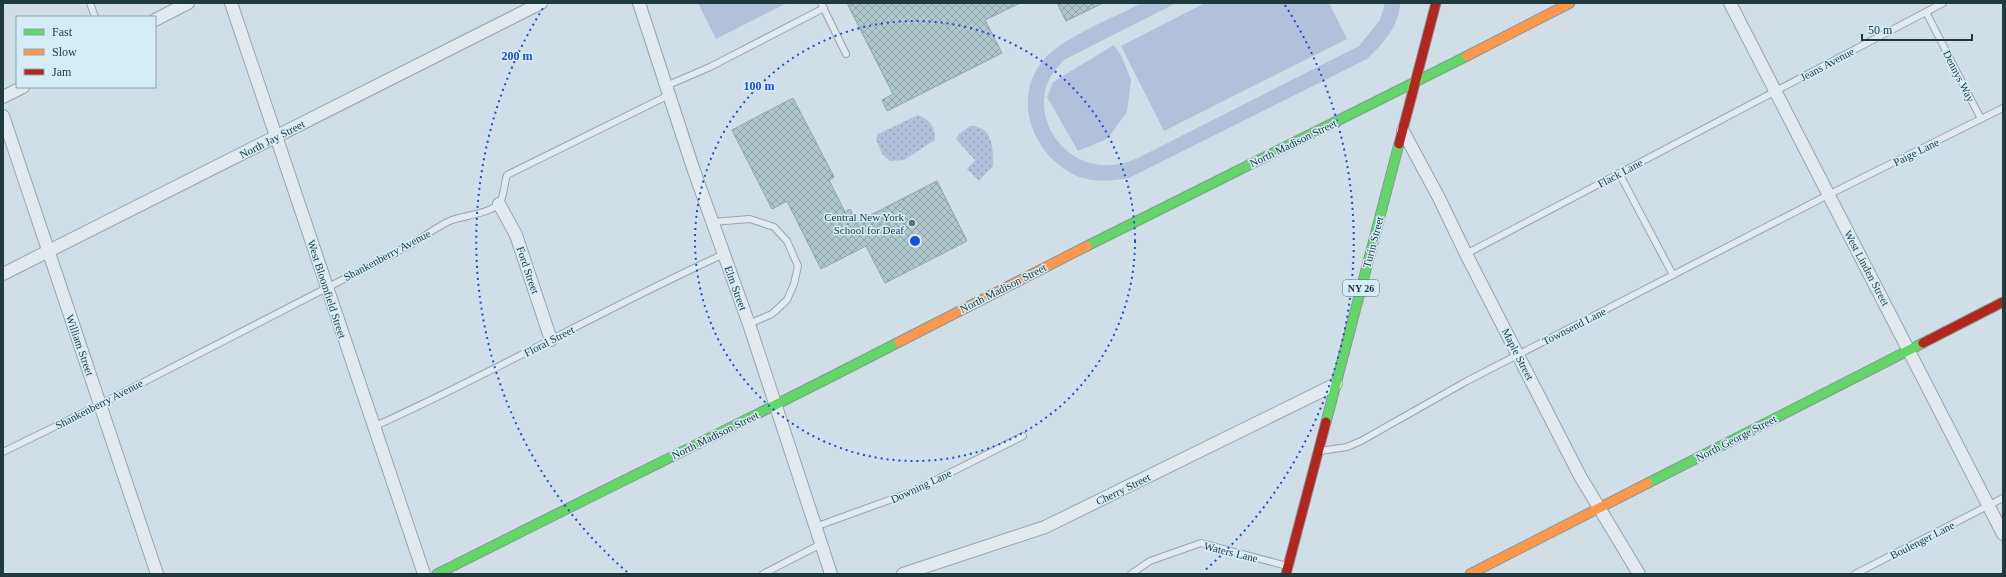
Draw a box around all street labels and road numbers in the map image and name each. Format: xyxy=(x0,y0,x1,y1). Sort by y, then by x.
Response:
street label: Jeans Avenue xyxy=(1798,45,1856,83)
street label: Dennys Way xyxy=(1941,48,1977,104)
street label: North Jay Street xyxy=(237,117,307,161)
street label: North Madison Street xyxy=(1248,117,1338,169)
street label: Paige Lane xyxy=(1891,136,1941,168)
street label: Flack Lane xyxy=(1595,156,1645,190)
street label: Turin Street xyxy=(1360,215,1386,269)
street label: Shankenberry Avenue xyxy=(342,227,433,283)
street label: West Linden Street xyxy=(1842,228,1892,308)
street label: West Bloomfield Street xyxy=(305,238,349,340)
street label: Ford Street xyxy=(514,245,542,295)
street label: North Madison Street xyxy=(958,261,1048,315)
street label: Elm Street xyxy=(722,264,750,312)
road number: NY 26 xyxy=(1343,280,1379,296)
street label: Townsend Lane xyxy=(1540,305,1608,347)
street label: William Street xyxy=(64,313,96,377)
street label: Floral Street xyxy=(522,323,576,359)
street label: Maple Street xyxy=(1500,326,1536,382)
street label: Shankenberry Avenue xyxy=(53,377,145,431)
street label: North Madison Street xyxy=(670,409,760,461)
street label: North George Street xyxy=(1694,412,1778,464)
street label: Downing Lane xyxy=(889,467,953,505)
street label: Cherry Street xyxy=(1094,471,1152,507)
street label: Boulenger Lane xyxy=(1888,519,1956,561)
street label: Waters Lane xyxy=(1203,540,1259,565)

